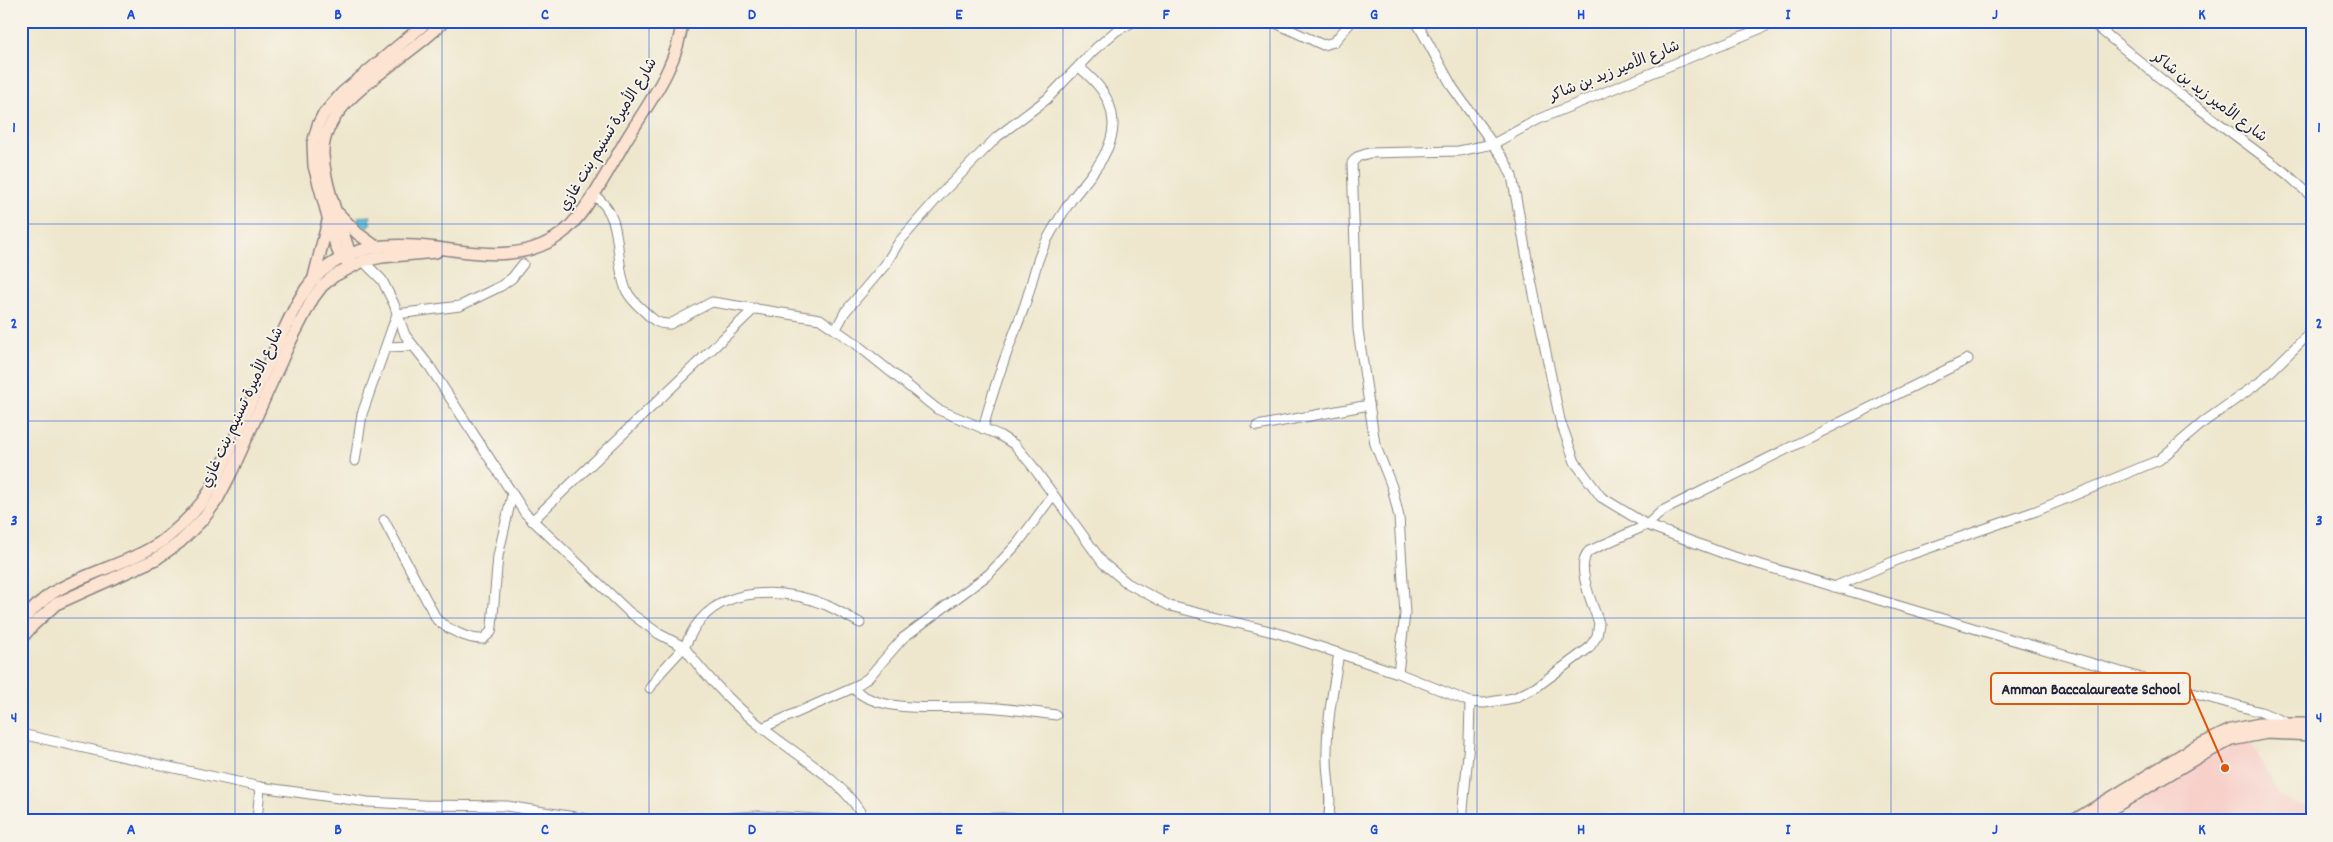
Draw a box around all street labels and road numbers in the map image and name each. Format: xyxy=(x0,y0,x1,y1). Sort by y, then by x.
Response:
street label: شارع الأمير زيد بن شاكر xyxy=(1544,35,1684,109)
street label: شارع الأمير زيد بن شاكر xyxy=(2145,45,2272,149)
street label: شارع الأميرة تسنيم بنت غازي xyxy=(554,54,664,216)
street label: شارع الأميرة تسنيم بنت غازي xyxy=(195,323,290,492)

